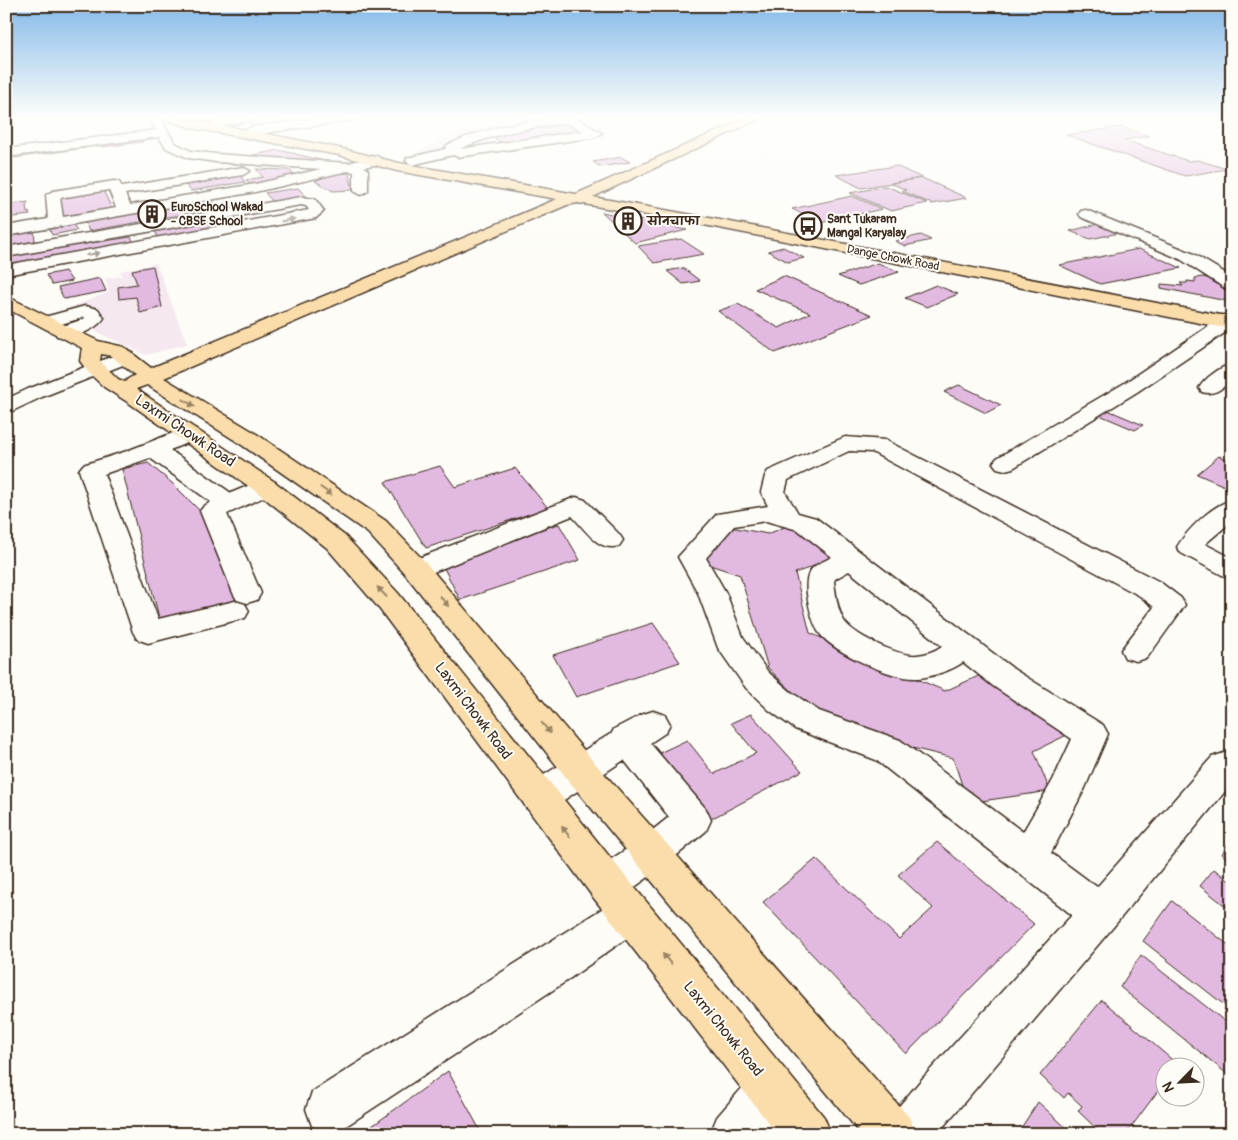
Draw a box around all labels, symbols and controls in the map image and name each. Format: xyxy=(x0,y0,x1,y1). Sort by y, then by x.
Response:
building icon: EuroSchool Wakad - CBSE School xyxy=(137,199,167,229)
place label: EuroSchool Wakad - CBSE School xyxy=(171,200,263,229)
building icon: सोनचाफा xyxy=(613,206,643,236)
bus stop icon: Sant Tukaram Mangal Karyalay xyxy=(793,211,823,241)
place label: सोनचाफा xyxy=(646,212,701,229)
place label: Sant Tukaram Mangal Karyalay xyxy=(827,212,907,241)
one-way arrow xyxy=(280,215,296,223)
street label: Dange Chowk Road xyxy=(845,242,941,274)
one-way arrow xyxy=(86,250,102,258)
street label: Laxmi Chowk Road xyxy=(131,390,239,472)
one-way arrow xyxy=(183,398,196,407)
one-way arrow xyxy=(319,486,333,496)
one-way arrow xyxy=(376,587,388,599)
one-way arrow xyxy=(438,595,449,608)
street label: Laxmi Chowk Road xyxy=(430,659,516,763)
one-way arrow xyxy=(541,721,552,734)
one-way arrow xyxy=(561,825,571,839)
one-way arrow xyxy=(662,953,672,966)
street label: Laxmi Chowk Road xyxy=(679,978,767,1080)
north arrow xyxy=(1156,1058,1206,1108)
text: N xyxy=(1159,1079,1178,1095)

